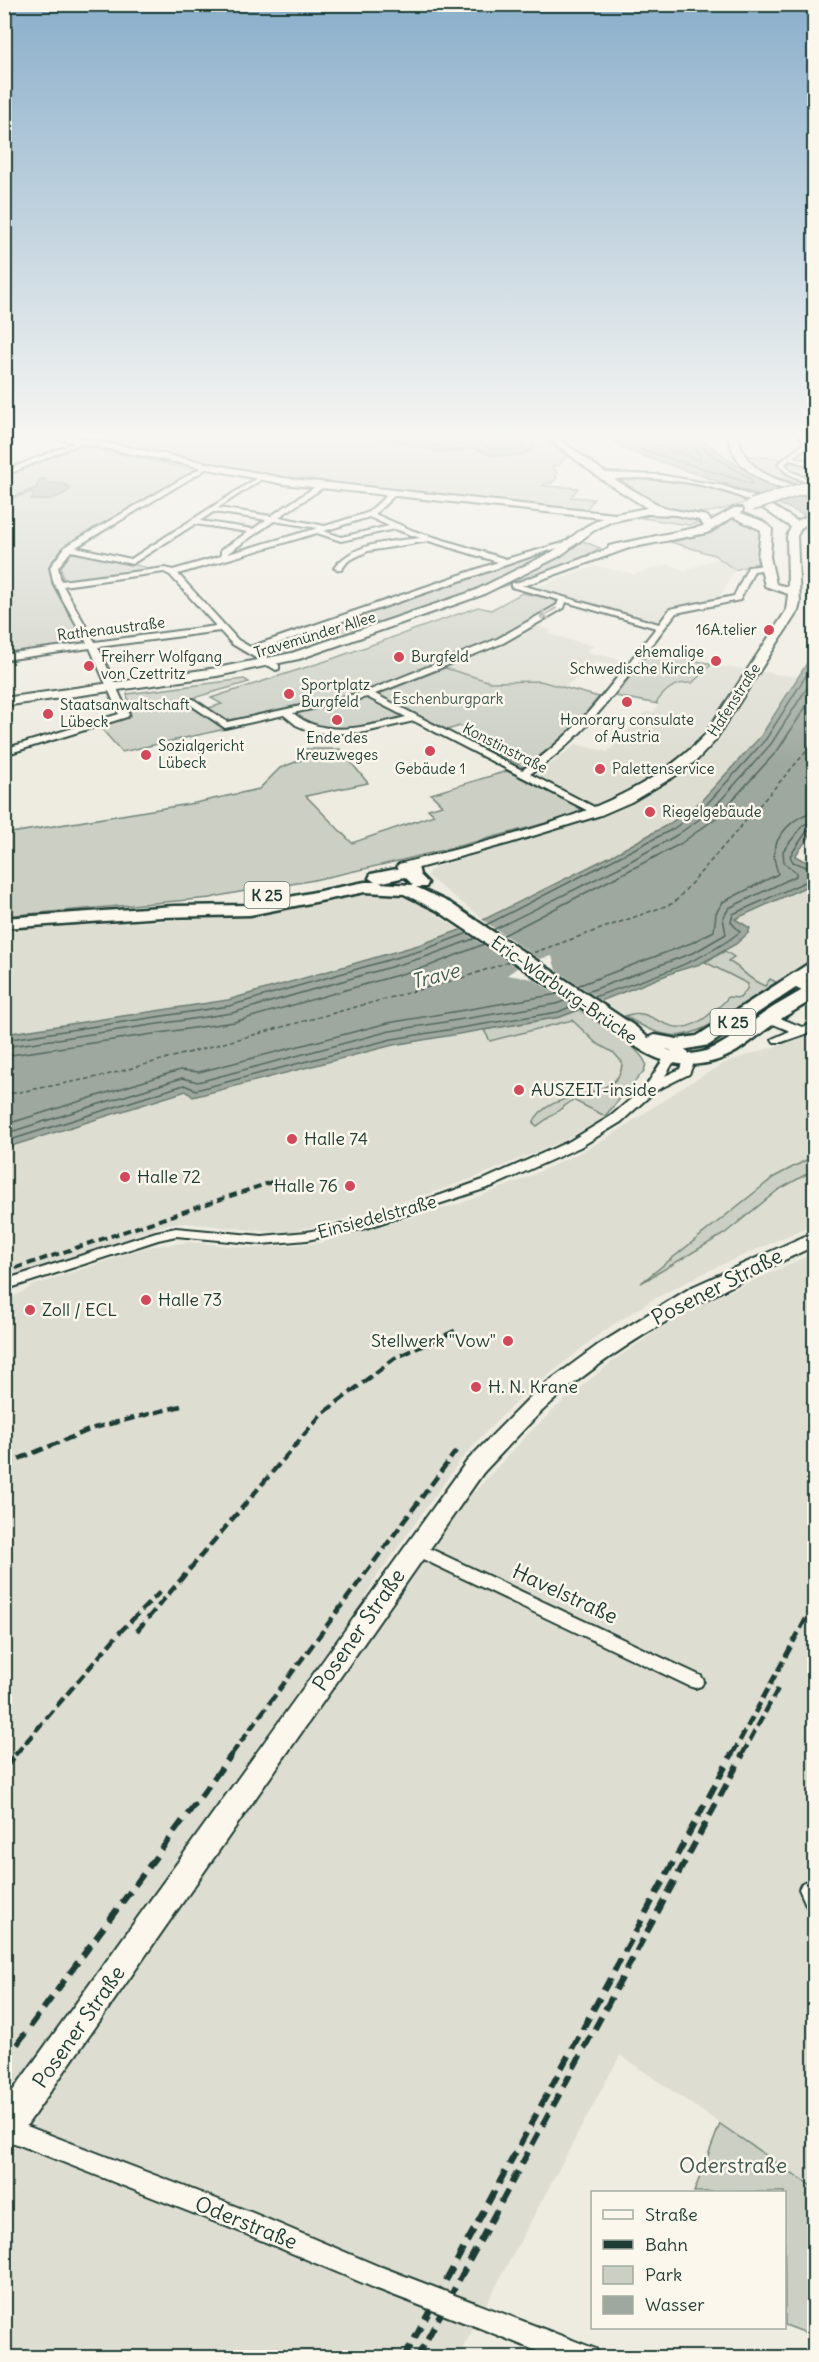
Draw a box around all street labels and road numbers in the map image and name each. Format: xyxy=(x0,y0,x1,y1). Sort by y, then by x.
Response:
street label: Travemünder Allee xyxy=(252,607,378,662)
street label: Rathenaustraße xyxy=(56,612,166,645)
street label: Hafenstraße xyxy=(703,660,764,740)
street label: Konstinstraße xyxy=(460,718,551,777)
road number: K 25 xyxy=(244,882,290,908)
street label: Eric-Warburg-Brücke xyxy=(487,930,642,1049)
road number: K 25 xyxy=(710,1009,756,1035)
street label: Einsiedelstraße xyxy=(315,1190,439,1243)
street label: Posener Straße xyxy=(647,1242,787,1331)
street label: Havelstraße xyxy=(508,1557,622,1630)
street label: Posener Straße xyxy=(306,1563,411,1696)
street label: Posener Straße xyxy=(26,1960,131,2093)
street label: Oderstraße xyxy=(191,2190,301,2255)

